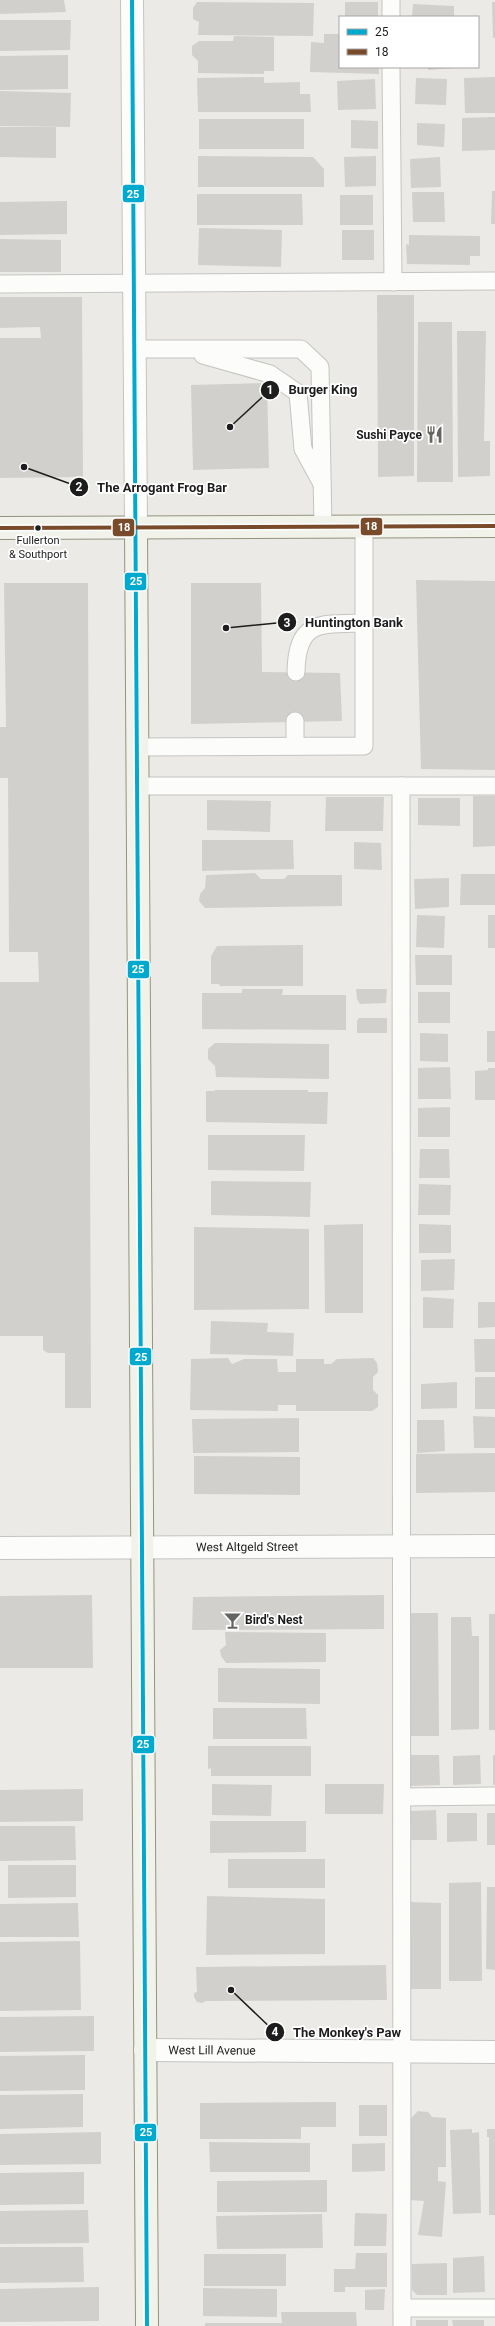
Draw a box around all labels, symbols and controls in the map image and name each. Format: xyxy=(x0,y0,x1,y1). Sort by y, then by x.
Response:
legend xyxy=(339,16,479,68)
text: 25 xyxy=(375,25,389,39)
text: 18 xyxy=(375,45,389,59)
line badge: 25 xyxy=(122,184,145,203)
text: 25 xyxy=(127,188,139,201)
callout: Burger King xyxy=(260,377,365,402)
text: Burger King xyxy=(288,382,358,397)
text: 1 xyxy=(267,383,273,397)
restaurant icon: Sushi Payce xyxy=(425,425,445,445)
place label: Sushi Payce xyxy=(356,428,423,442)
callout: The Arrogant Frog Bar xyxy=(69,475,235,500)
text: 2 xyxy=(76,480,83,494)
text: The Arrogant Frog Bar xyxy=(97,480,227,495)
line badge: 18 xyxy=(360,517,383,536)
line badge: 18 xyxy=(112,518,135,537)
text: 18 xyxy=(365,520,377,533)
text: 18 xyxy=(118,521,130,534)
marker: Fullerton & Southport xyxy=(33,523,43,533)
place label: Fullerton & Southport xyxy=(9,534,67,561)
line badge: 25 xyxy=(124,572,147,591)
text: 25 xyxy=(130,575,142,588)
callout: Huntington Bank xyxy=(277,610,411,635)
text: Huntington Bank xyxy=(305,615,404,630)
text: 3 xyxy=(284,616,291,630)
line badge: 25 xyxy=(127,960,150,979)
text: 25 xyxy=(132,963,144,976)
line badge: 25 xyxy=(129,1347,152,1366)
text: 25 xyxy=(135,1351,147,1364)
street label: West Altgeld Street xyxy=(196,1540,298,1554)
bar icon: Bird's Nest xyxy=(222,1610,242,1630)
place label: Bird's Nest xyxy=(245,1613,303,1627)
line badge: 25 xyxy=(132,1735,155,1754)
text: 25 xyxy=(137,1738,149,1751)
callout: The Monkey's Paw xyxy=(265,2020,409,2045)
text: 4 xyxy=(272,2025,279,2039)
text: The Monkey's Paw xyxy=(293,2025,402,2040)
street label: West Lill Avenue xyxy=(168,2043,256,2058)
line badge: 25 xyxy=(134,2123,157,2142)
text: 25 xyxy=(140,2126,152,2139)

